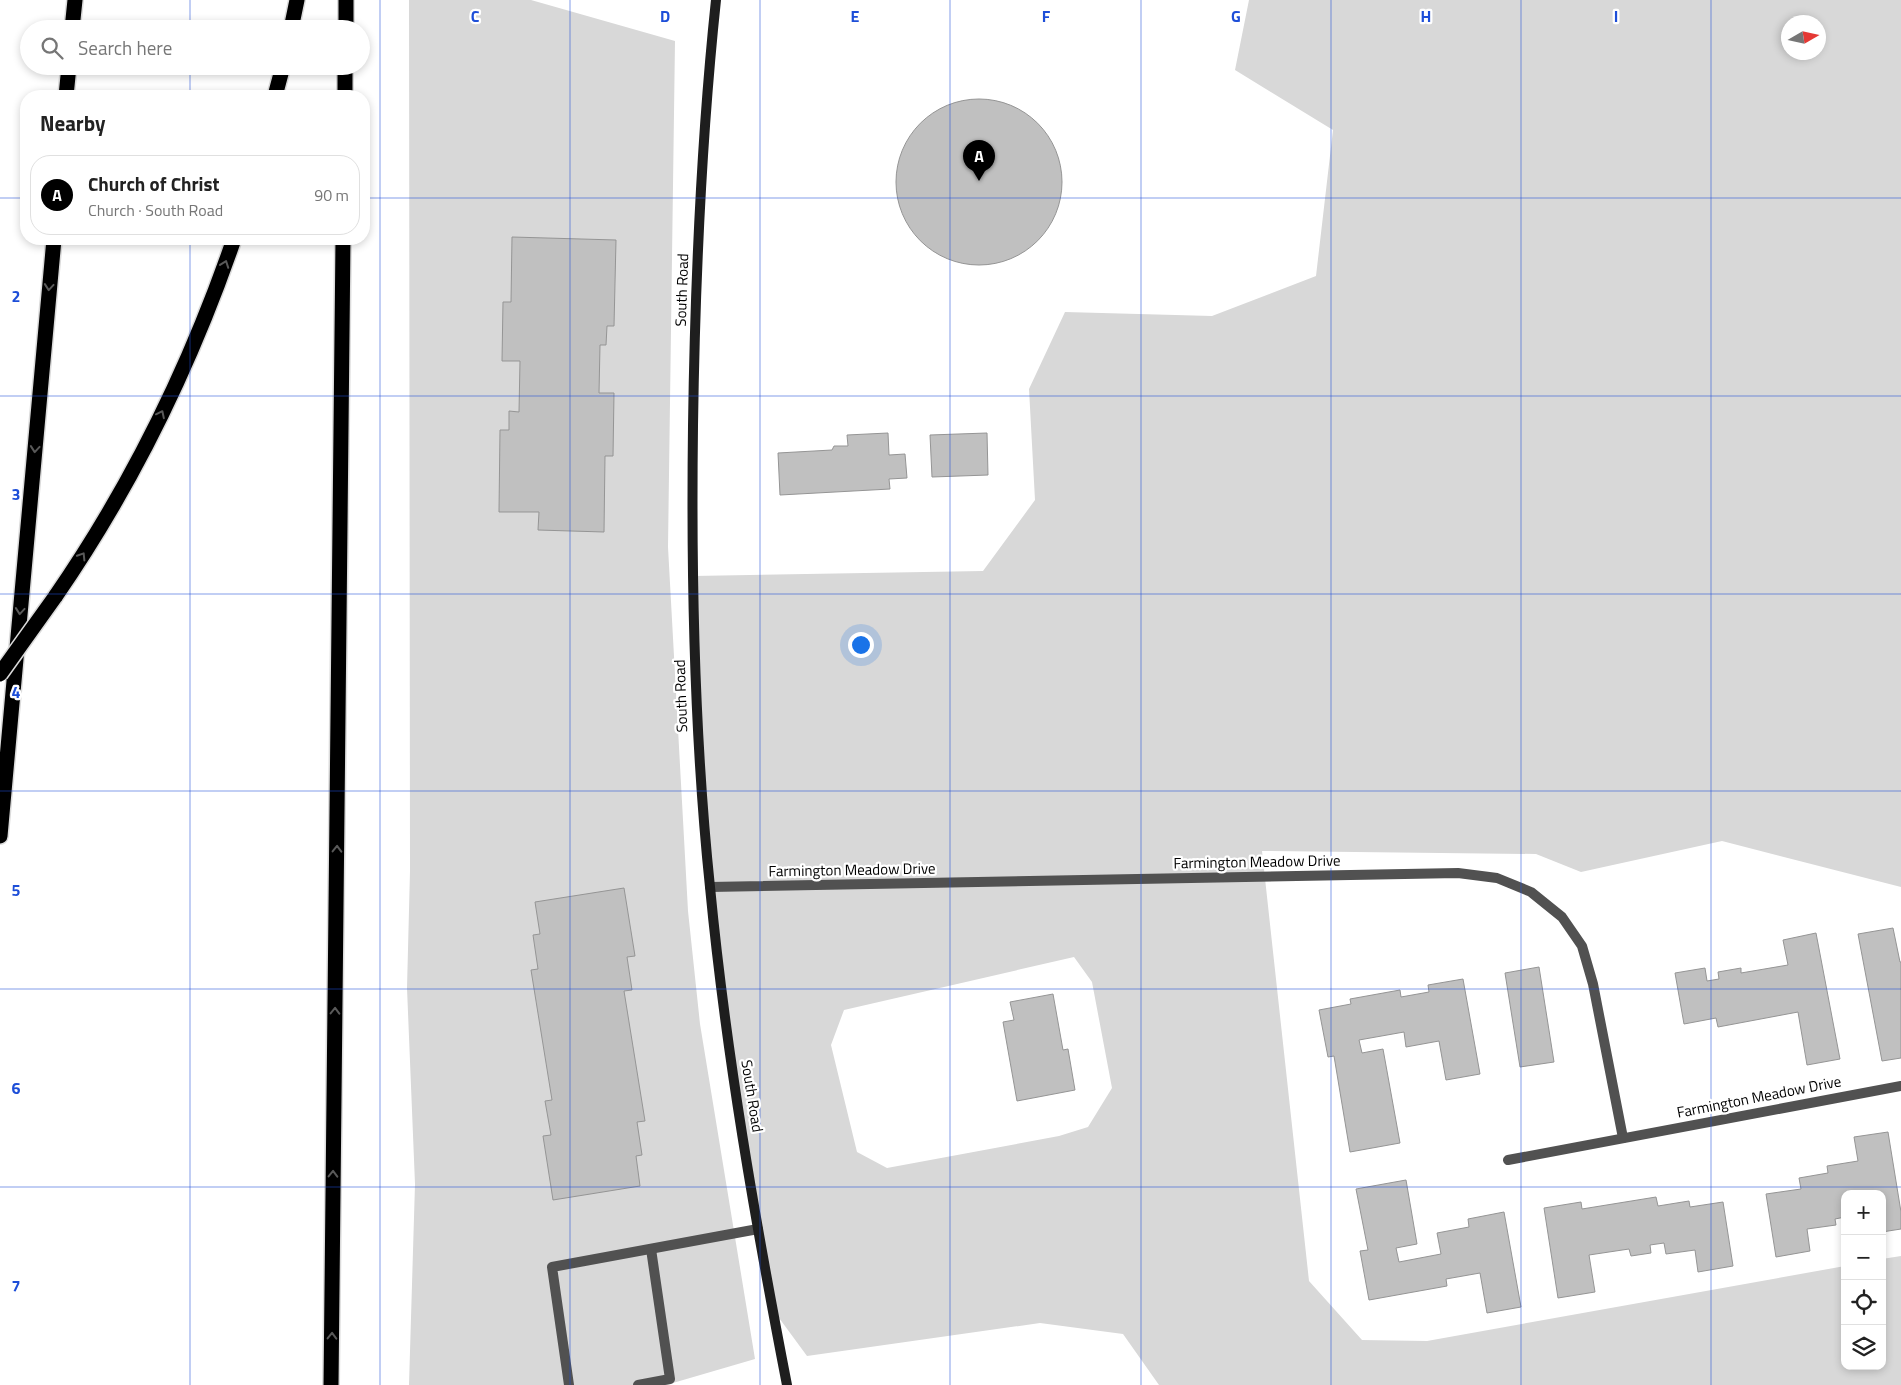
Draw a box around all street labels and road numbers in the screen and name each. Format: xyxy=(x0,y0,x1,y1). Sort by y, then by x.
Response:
street label: South Road xyxy=(669,253,694,327)
street label: South Road xyxy=(668,659,693,733)
street label: Farmington Meadow Drive xyxy=(1173,849,1341,874)
street label: Farmington Meadow Drive xyxy=(768,857,936,882)
street label: South Road xyxy=(735,1058,770,1134)
street label: Farmington Meadow Drive xyxy=(1675,1069,1843,1124)

